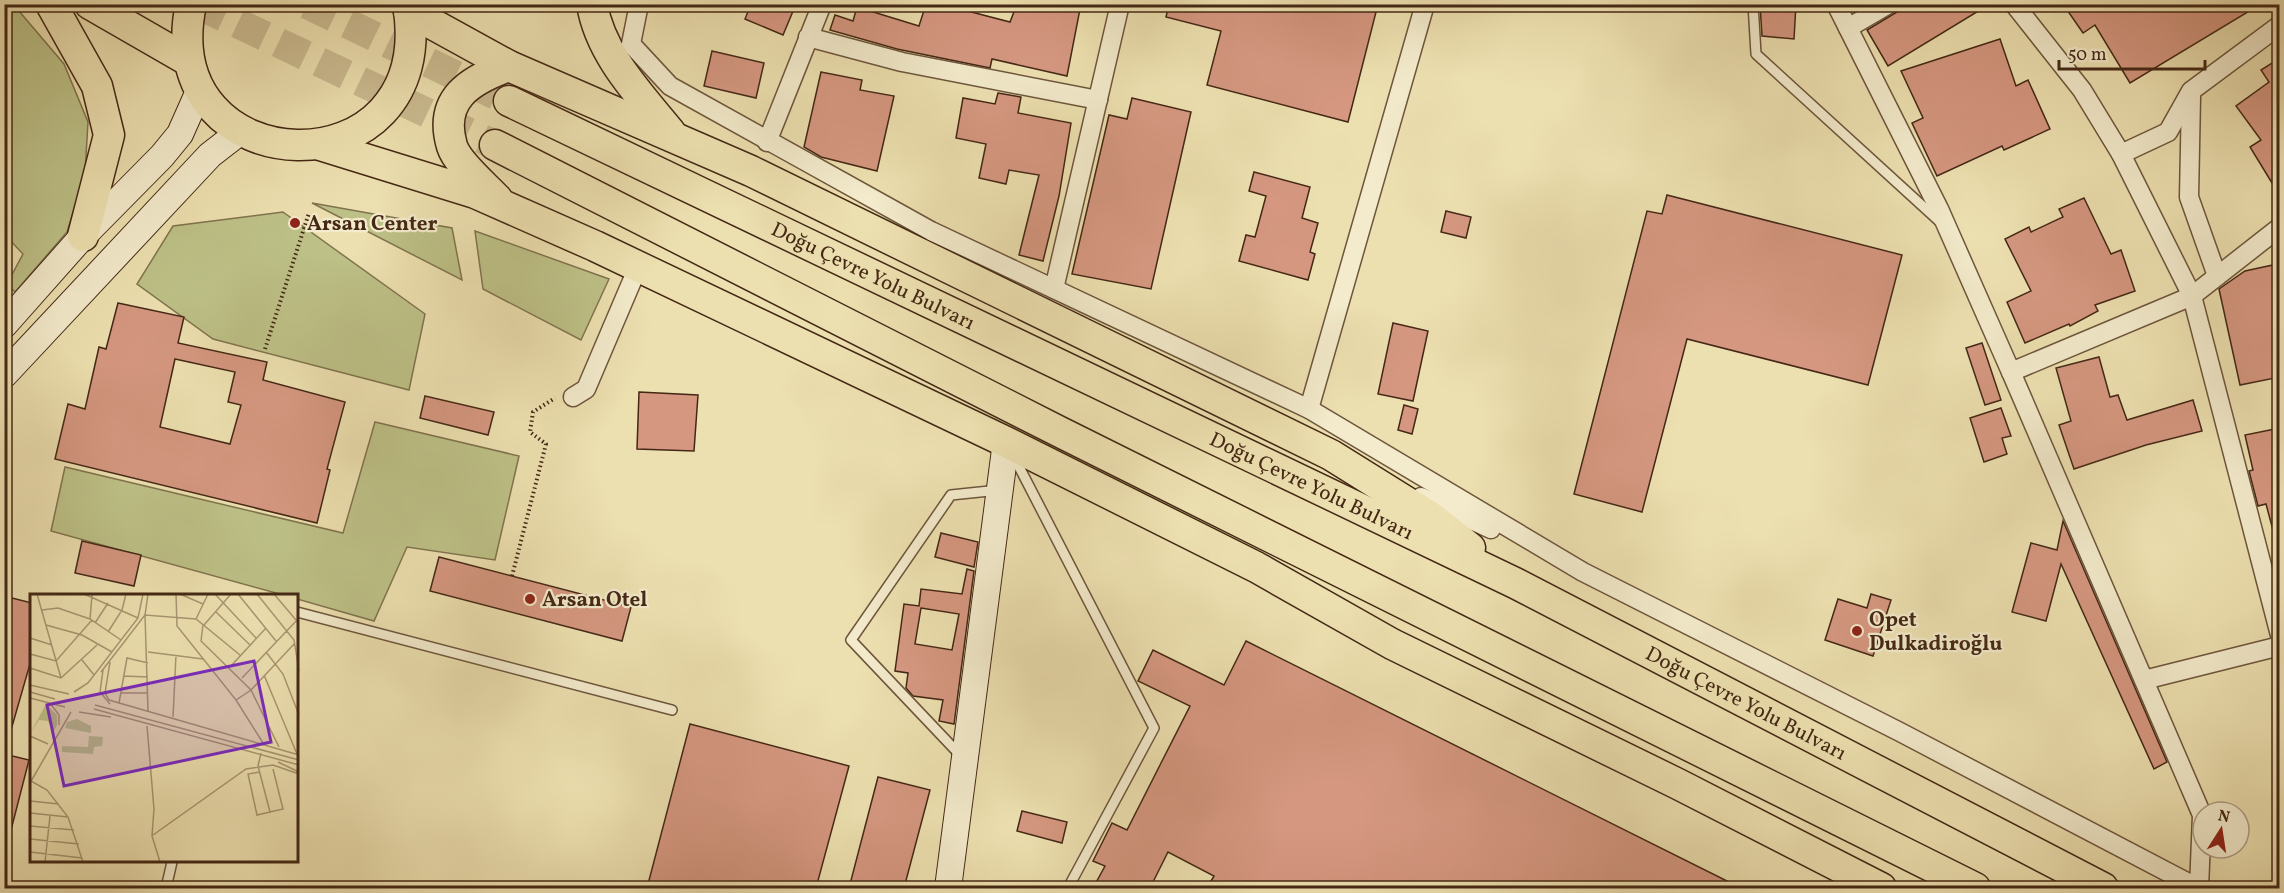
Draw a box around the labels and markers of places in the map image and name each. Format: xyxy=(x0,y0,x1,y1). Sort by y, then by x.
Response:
place label: Arsan Center xyxy=(307,210,437,239)
marker: Arsan Center xyxy=(288,216,302,230)
place label: Arsan Otel xyxy=(542,586,647,615)
marker: Arsan Otel xyxy=(523,592,537,606)
place label: Opet Dulkadiroğlu xyxy=(1869,606,2002,659)
marker: Opet Dulkadiroğlu xyxy=(1850,624,1864,638)

